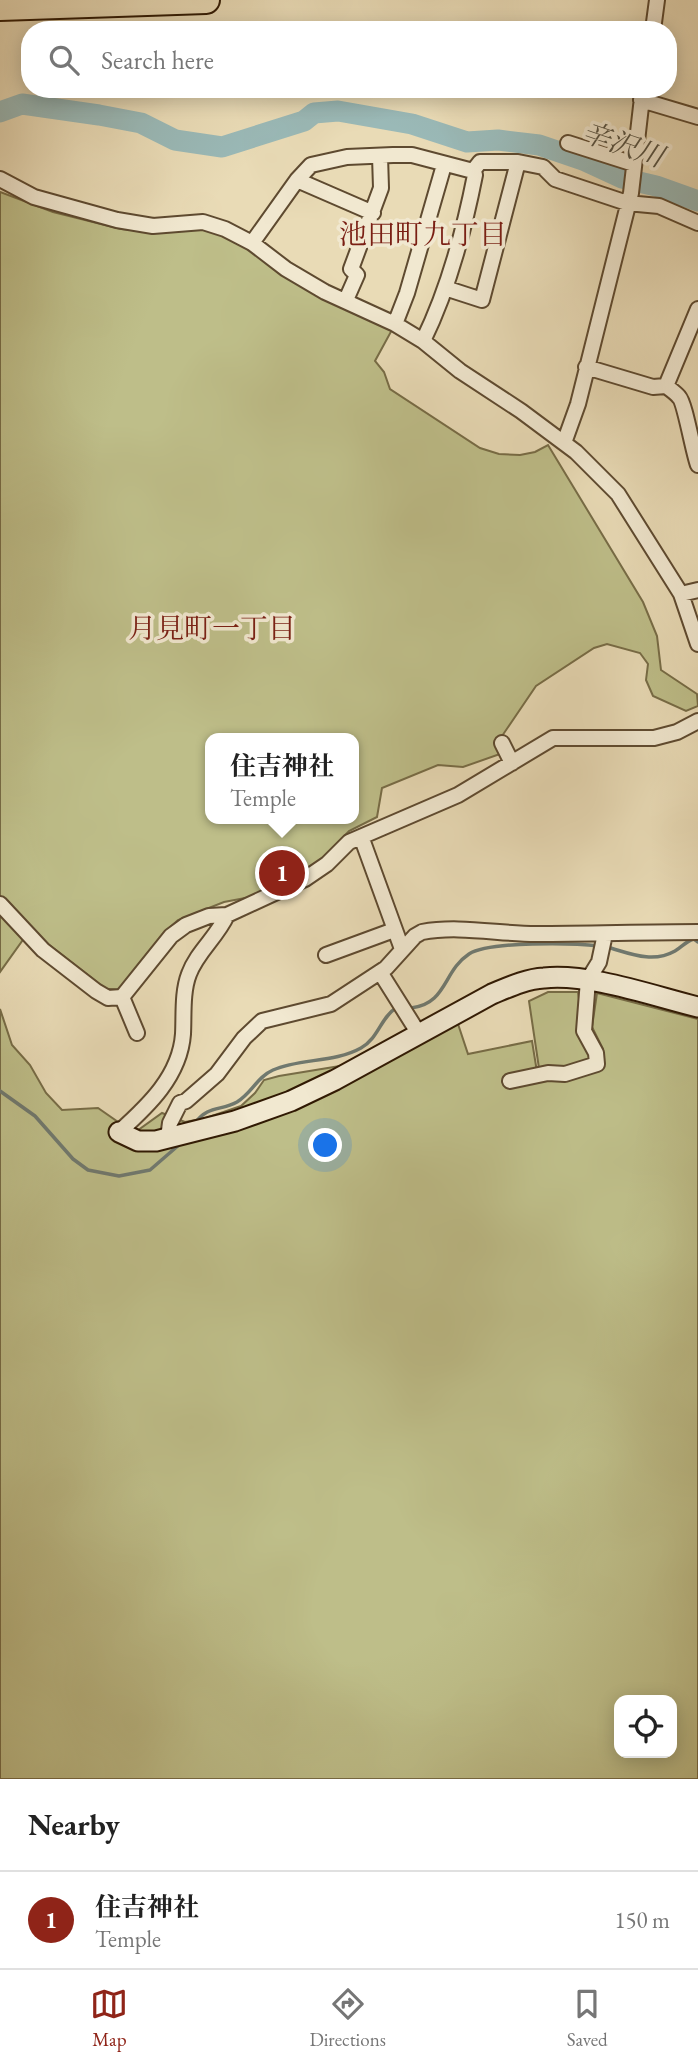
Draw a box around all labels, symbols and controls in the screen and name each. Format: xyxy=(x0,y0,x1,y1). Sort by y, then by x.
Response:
search box xyxy=(21,21,677,98)
icon: search xyxy=(45,41,83,79)
text: Search here xyxy=(101,43,214,77)
water label: 辛沢川 xyxy=(577,113,671,176)
district label: 池田町九丁目 xyxy=(339,216,507,252)
district label: 月見町一丁目 xyxy=(128,610,296,646)
popup xyxy=(205,733,359,824)
text: 住吉神社 xyxy=(230,749,334,783)
text: Temple xyxy=(230,783,296,813)
pin: 1 xyxy=(259,847,305,899)
your location xyxy=(308,1128,342,1162)
map controls xyxy=(614,1695,677,1758)
button: locate xyxy=(614,1695,677,1758)
text: Nearby xyxy=(28,1805,120,1844)
text: 住吉神社 xyxy=(95,1890,199,1924)
text: 1 xyxy=(45,1905,57,1935)
text: 150 m xyxy=(614,1905,670,1935)
text: Temple xyxy=(95,1924,161,1954)
tab: Map xyxy=(90,1985,128,2052)
tab: Directions xyxy=(309,1985,386,2052)
tab: Saved xyxy=(567,1985,608,2052)

